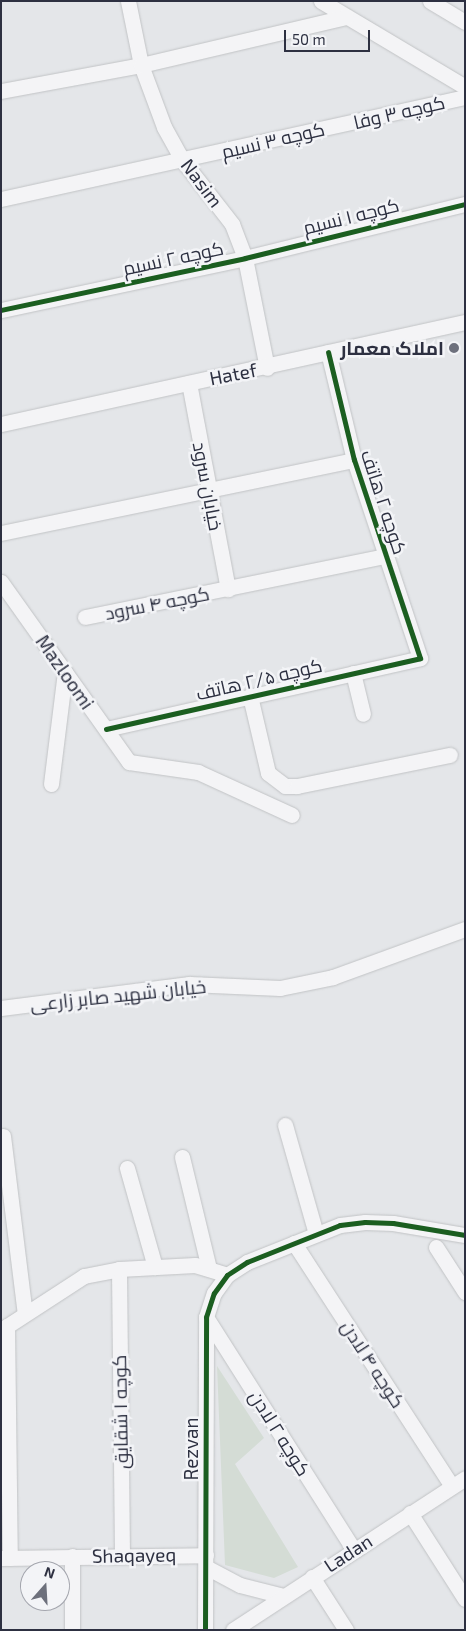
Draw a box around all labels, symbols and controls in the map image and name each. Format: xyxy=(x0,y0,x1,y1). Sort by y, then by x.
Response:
scale bar xyxy=(286,20,372,52)
text: 50 m xyxy=(292,30,326,48)
street label: کوچه ۳ وفا xyxy=(351,90,447,134)
street label: کوچه ۳ نسیم xyxy=(219,117,327,163)
street label: Nasim xyxy=(176,154,228,212)
street label: کوچه ۱ نسیم xyxy=(301,193,401,239)
street label: کوچه ۲ نسیم xyxy=(121,236,225,280)
place label: املاک معمار xyxy=(340,337,444,359)
marker: املاک معمار xyxy=(448,342,460,354)
street label: Hatef xyxy=(207,358,259,390)
street label: خیابان سرود xyxy=(188,440,228,532)
street label: کوچه ۲ هاتف xyxy=(356,447,412,557)
street label: کوچه ۴ سرود xyxy=(103,582,211,624)
street label: Mazloomi xyxy=(31,630,99,714)
street label: کوچه ۲/۵ هاتف xyxy=(194,653,324,705)
street label: خیابان شهید صابر زارعی xyxy=(29,974,207,1016)
street label: کوچه ۴ لادن xyxy=(336,1316,410,1412)
street label: کوچه ۱ شقایق xyxy=(108,1355,132,1469)
street label: کوچه ۲ لادن xyxy=(245,1386,315,1480)
street label: Rezvan xyxy=(180,1418,202,1480)
street label: Ladan xyxy=(320,1529,376,1577)
street label: Shaqayeq xyxy=(92,1543,176,1567)
north arrow xyxy=(20,1561,70,1611)
text: N xyxy=(42,1563,57,1582)

